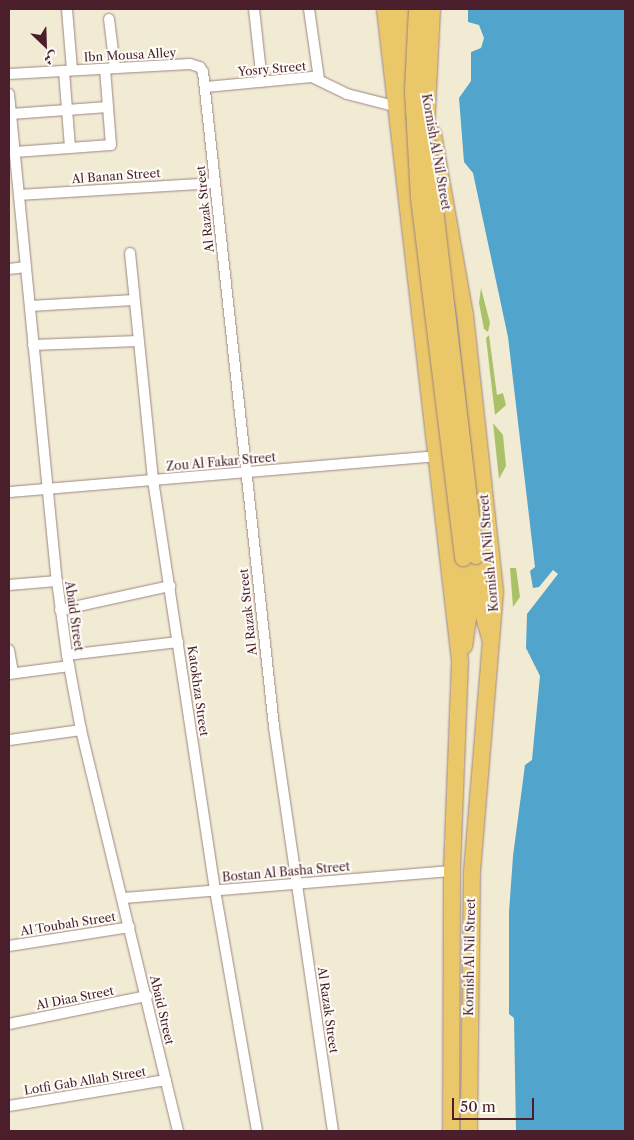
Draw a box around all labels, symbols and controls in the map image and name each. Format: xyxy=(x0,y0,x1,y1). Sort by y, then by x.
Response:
north arrow xyxy=(20,20,70,70)
street label: Ibn Mousa Alley xyxy=(83,45,177,65)
text: ش xyxy=(41,48,61,70)
street label: Yosry Street xyxy=(237,59,307,79)
street label: Kornish Al Nil Street xyxy=(419,92,453,212)
street label: Al Razak Street xyxy=(193,165,217,253)
street label: Al Banan Street xyxy=(71,166,161,186)
street label: Zou Al Fakar Street xyxy=(165,450,277,474)
street label: Kornish Al Nil Street xyxy=(477,493,501,613)
street label: Al Razak Street xyxy=(236,568,260,656)
street label: Abaid Street xyxy=(62,580,86,652)
street label: Katokhza Street xyxy=(185,645,211,737)
street label: Bostan Al Basha Street xyxy=(221,859,351,885)
street label: Kornish Al Nil Street xyxy=(462,898,478,1016)
street label: Al Toubah Street xyxy=(19,909,117,939)
street label: Al Razak Street xyxy=(315,966,341,1054)
street label: Abaid Street xyxy=(147,974,177,1046)
street label: Al Diaa Street xyxy=(35,983,115,1013)
street label: Lotfi Gab Allah Street xyxy=(23,1064,147,1098)
scale bar xyxy=(454,1088,536,1120)
text: 50 m xyxy=(460,1097,496,1116)

